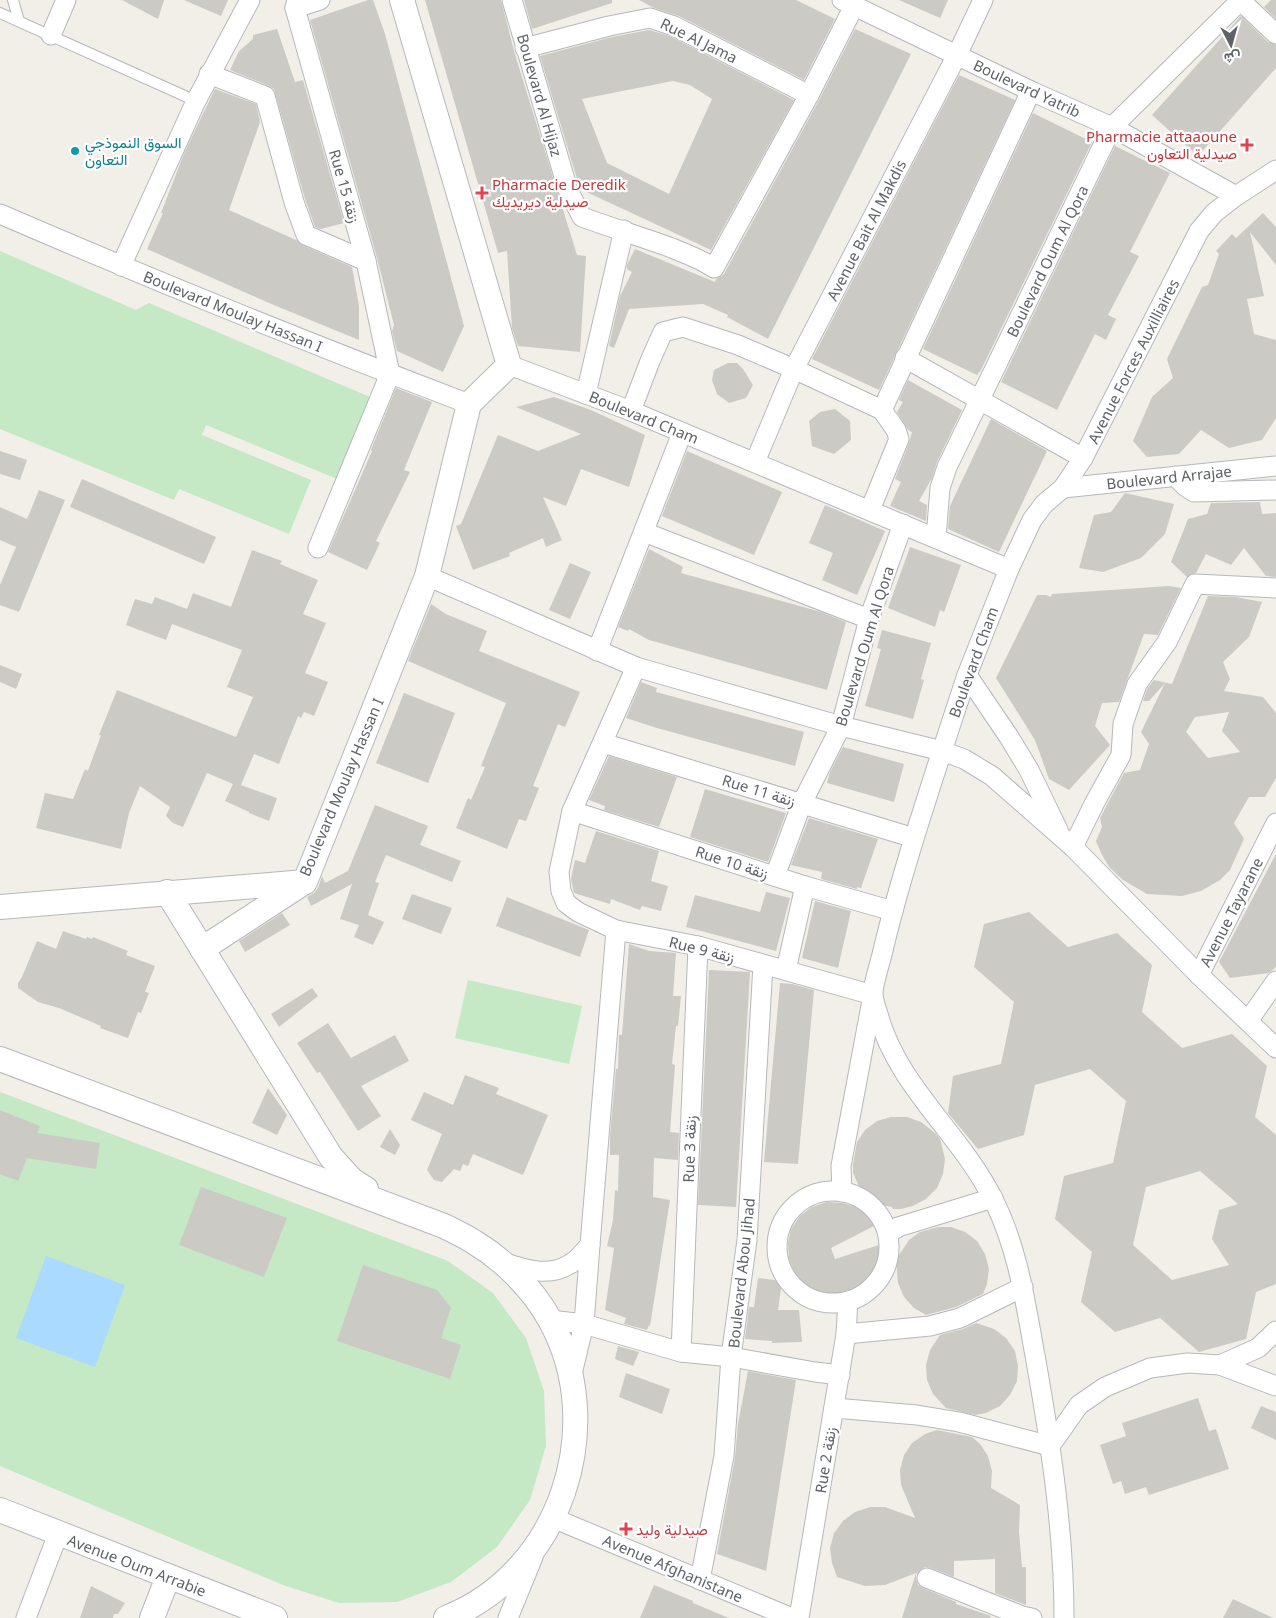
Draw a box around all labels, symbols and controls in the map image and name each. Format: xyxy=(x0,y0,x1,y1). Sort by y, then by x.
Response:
street label: Rue Al Jama xyxy=(657,13,741,67)
north arrow xyxy=(1206,20,1256,70)
street label: Boulevard Al Hijaz xyxy=(513,31,567,159)
text: ش xyxy=(1223,48,1242,69)
street label: Boulevard Yatrib xyxy=(970,54,1084,122)
place label: Pharmacie attaaoune صيدلية التعاون xyxy=(1086,126,1237,163)
place label: السوق النموذجي التعاون xyxy=(85,132,182,169)
marker: Pharmacie attaaoune صيدلية التعاون xyxy=(1241,139,1253,151)
marker: السوق النموذجي التعاون xyxy=(69,145,81,157)
street label: Rue 15 زنقة xyxy=(325,147,365,225)
street label: Avenue Bait Al Makdis xyxy=(822,156,910,304)
place label: Pharmacie Deredik صيدلية ديريديك xyxy=(492,174,626,211)
street label: Boulevard Oum Al Qora xyxy=(1002,182,1092,340)
marker: Pharmacie Deredik صيدلية ديريديك xyxy=(476,187,488,199)
street label: Boulevard Moulay Hassan I xyxy=(140,266,326,356)
street label: Avenue Forces Auxilliaires xyxy=(1083,275,1183,447)
street label: Boulevard Cham xyxy=(586,386,702,448)
street label: Boulevard Arrajae xyxy=(1105,460,1233,494)
street label: Boulevard Oum Al Qora xyxy=(830,563,898,729)
street label: Boulevard Cham xyxy=(944,604,1002,720)
street label: Boulevard Moulay Hassan I xyxy=(294,695,388,879)
street label: Rue 11 زنقة xyxy=(720,769,798,811)
street label: Rue 10 زنقة xyxy=(693,841,771,883)
street label: Avenue Tayarane xyxy=(1195,854,1267,970)
street label: Rue 9 زنقة xyxy=(667,931,737,967)
street label: Rue 3 زنقة xyxy=(678,1115,700,1183)
street label: Boulevard Abou Jihad xyxy=(723,1197,759,1349)
street label: Rue 2 زنقة xyxy=(810,1425,840,1495)
place label: صيدلية وليد xyxy=(636,1519,708,1539)
marker: صيدلية وليد xyxy=(620,1523,632,1535)
street label: Avenue Oum Arrabie xyxy=(65,1529,209,1601)
street label: Avenue Afghanistane xyxy=(600,1529,746,1607)

